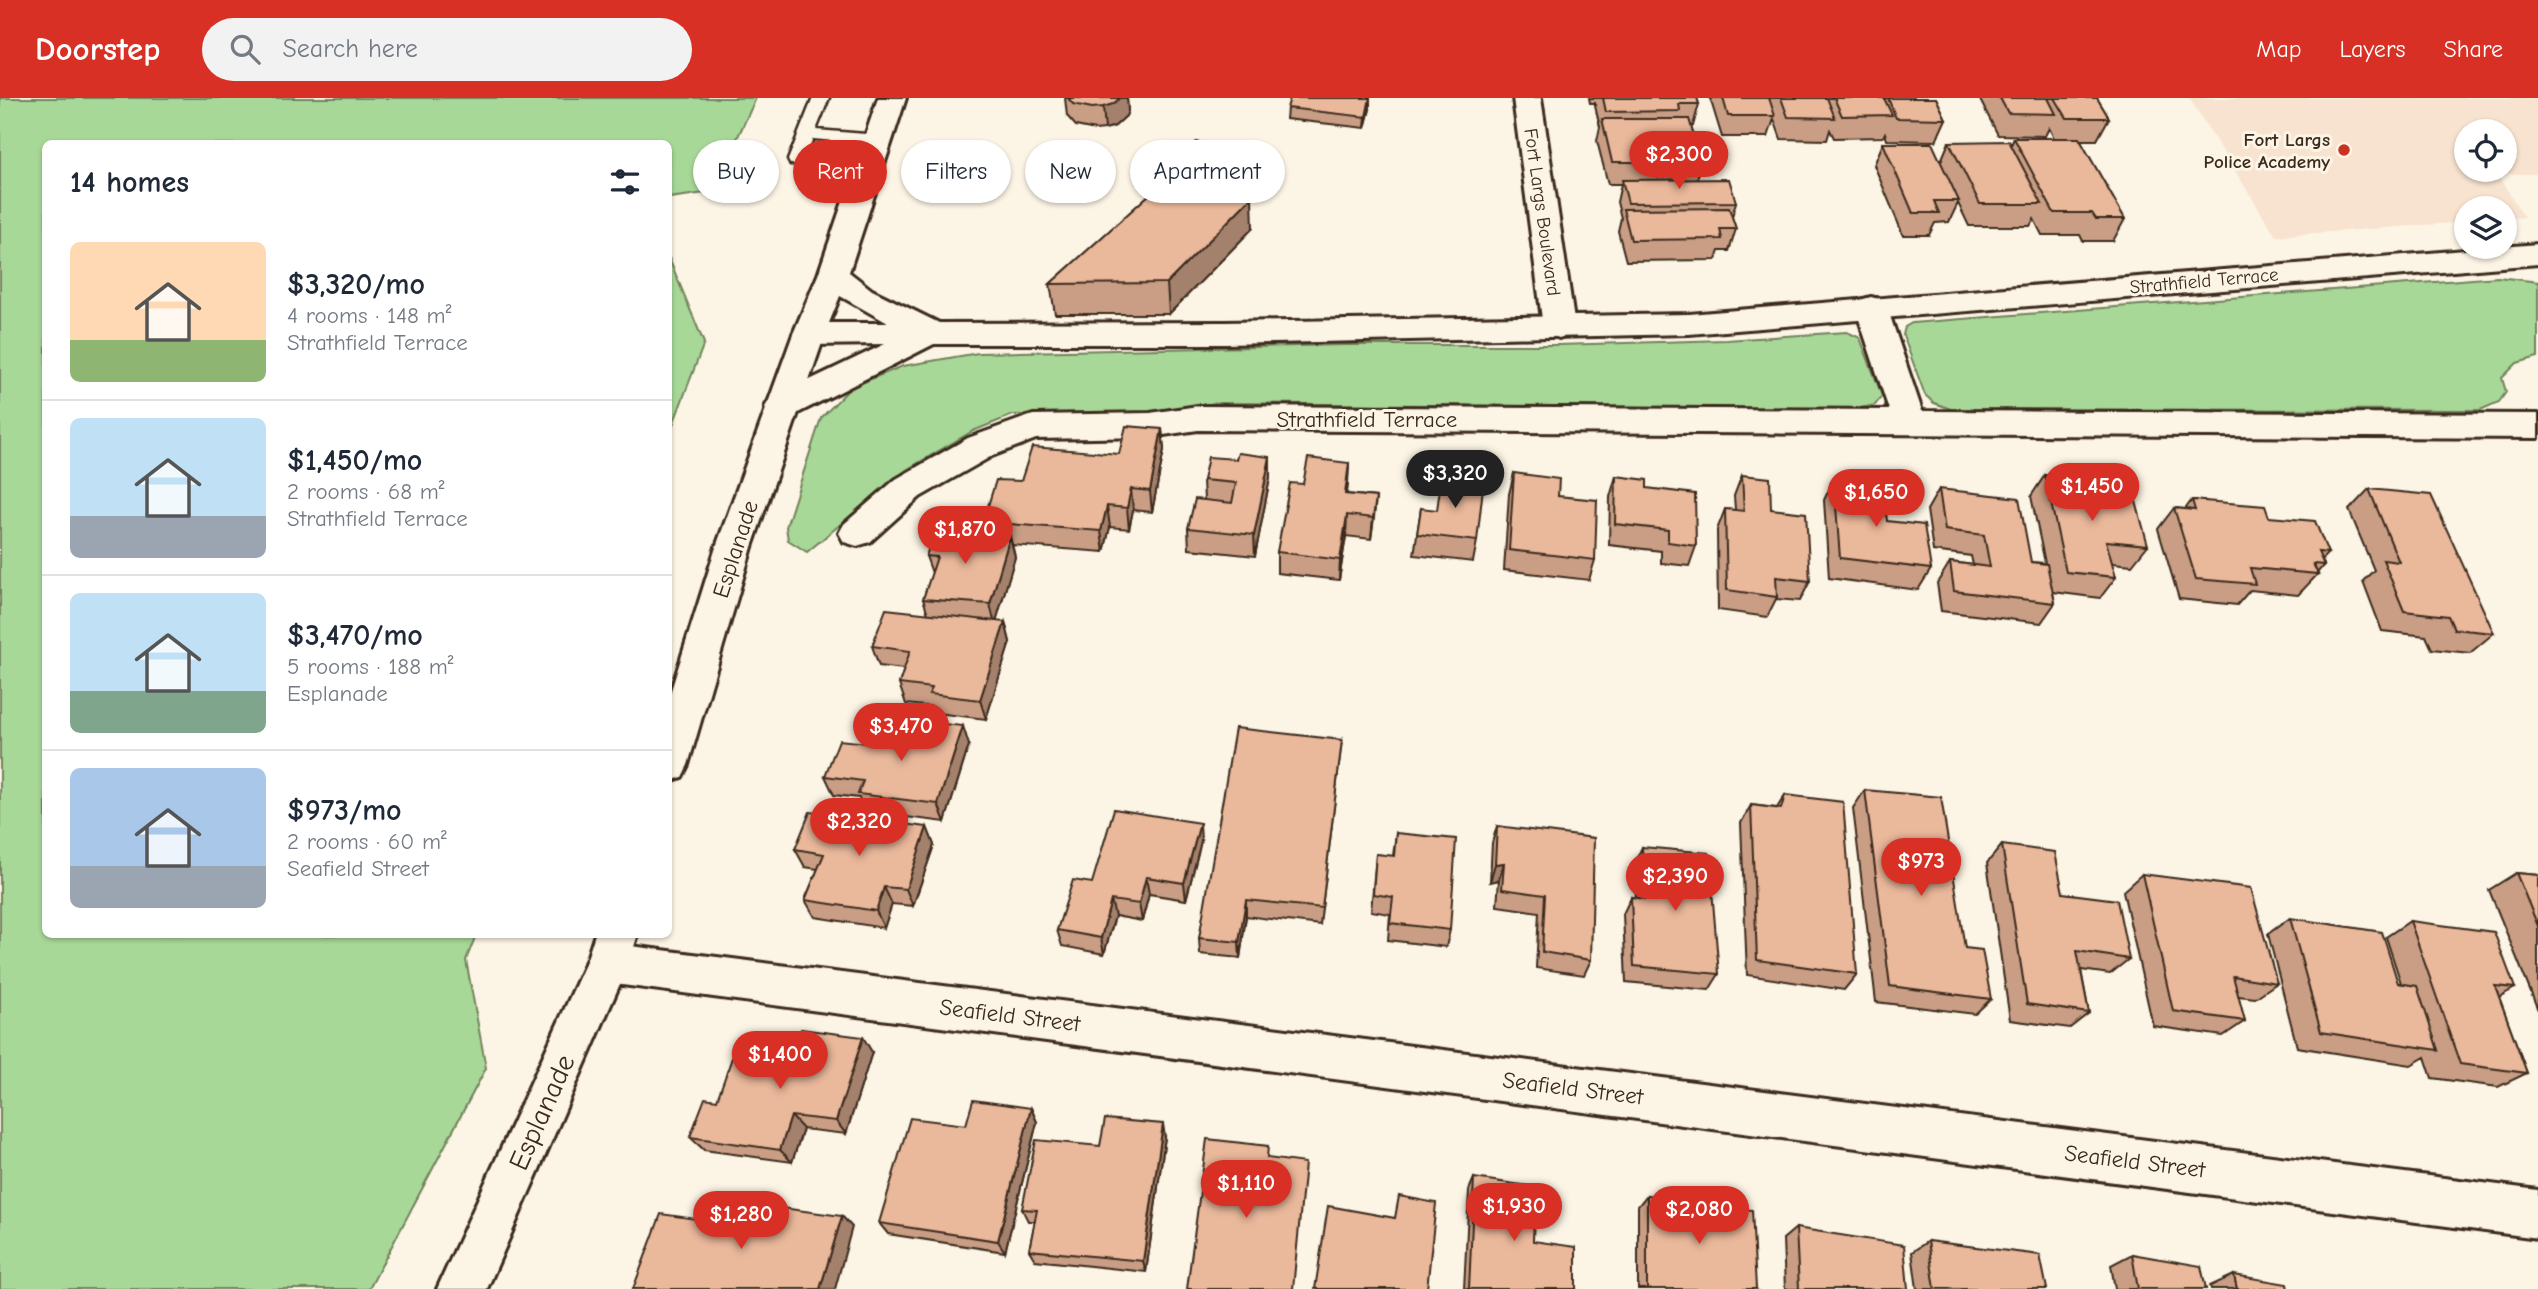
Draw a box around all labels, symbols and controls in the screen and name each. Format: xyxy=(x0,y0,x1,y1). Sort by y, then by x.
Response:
search box xyxy=(202,18,692,81)
text: Doorstep xyxy=(35,30,160,68)
icon: search xyxy=(226,30,264,68)
text: Search here xyxy=(282,34,418,64)
text: Map xyxy=(2256,35,2302,63)
text: Layers xyxy=(2340,35,2405,63)
text: Share xyxy=(2443,35,2503,63)
map controls xyxy=(2454,119,2517,259)
button: locate xyxy=(2454,119,2517,182)
street label: Fort Largs Boulevard xyxy=(1519,127,1565,297)
place label: Fort Largs Police Academy xyxy=(2203,129,2330,173)
pin: $2,300 xyxy=(1622,132,1736,191)
chip: Buy xyxy=(693,140,779,203)
chip: Rent xyxy=(793,140,887,203)
chip: Filters xyxy=(901,140,1011,203)
chip: New xyxy=(1025,140,1116,203)
chip: Apartment xyxy=(1130,140,1285,203)
text: $2,300 xyxy=(1645,140,1713,167)
marker: Fort Largs Police Academy xyxy=(2336,142,2352,158)
icon: filters xyxy=(606,163,644,201)
text: 14 homes xyxy=(70,165,189,200)
button: layers xyxy=(2454,196,2517,259)
street label: Strathfield Terrace xyxy=(2129,264,2279,298)
text: $3,320/mo xyxy=(287,267,425,302)
icon: home xyxy=(126,270,210,354)
text: 4 rooms · 148 m² xyxy=(287,302,451,329)
text: Strathfield Terrace xyxy=(287,329,468,356)
street label: Strathfield Terrace xyxy=(1277,406,1457,433)
text: $1,450/mo xyxy=(287,443,422,478)
icon: home xyxy=(126,446,210,530)
pin: $3,320 xyxy=(1398,450,1512,510)
text: $3,320 xyxy=(1422,459,1488,486)
pin: $1,450 xyxy=(2035,464,2149,523)
pin: $1,650 xyxy=(1819,470,1933,529)
text: $1,450 xyxy=(2060,472,2124,499)
text: 2 rooms · 68 m² xyxy=(287,478,445,505)
text: $1,650 xyxy=(1844,478,1908,505)
street label: Esplanade xyxy=(707,497,764,601)
text: Strathfield Terrace xyxy=(287,505,468,532)
pin: $1,870 xyxy=(908,506,1022,566)
text: $1,870 xyxy=(934,515,996,542)
text: $3,470/mo xyxy=(287,618,423,653)
icon: home xyxy=(126,621,210,705)
text: 5 rooms · 188 m² xyxy=(287,653,453,680)
text: Esplanade xyxy=(287,680,388,707)
pin: $3,470 xyxy=(844,704,958,763)
text: $3,470 xyxy=(869,712,933,739)
text: $973/mo xyxy=(287,793,402,828)
icon: home xyxy=(126,796,210,880)
pin: $2,320 xyxy=(802,798,916,858)
text: $2,320 xyxy=(826,807,892,834)
text: 2 rooms · 60 m² xyxy=(287,828,447,855)
pin: $973 xyxy=(1880,838,1962,898)
text: $973 xyxy=(1897,847,1945,874)
pin: $2,390 xyxy=(1618,854,1732,913)
text: Seafield Street xyxy=(287,855,429,882)
text: $2,390 xyxy=(1642,862,1708,889)
street label: Seafield Street xyxy=(938,993,1083,1038)
pin: $1,400 xyxy=(723,1032,837,1091)
text: $1,400 xyxy=(748,1040,812,1067)
street label: Esplanade xyxy=(502,1050,582,1175)
street label: Seafield Street xyxy=(1501,1066,1646,1111)
street label: Seafield Street xyxy=(2063,1139,2208,1184)
pin: $1,110 xyxy=(1189,1160,1303,1220)
text: $1,110 xyxy=(1217,1169,1275,1196)
pin: $1,930 xyxy=(1457,1184,1571,1243)
pin: $2,080 xyxy=(1642,1186,1756,1246)
pin: $1,280 xyxy=(684,1192,798,1251)
text: $1,930 xyxy=(1482,1192,1546,1219)
text: $2,080 xyxy=(1665,1195,1733,1222)
text: $1,280 xyxy=(709,1200,773,1227)

